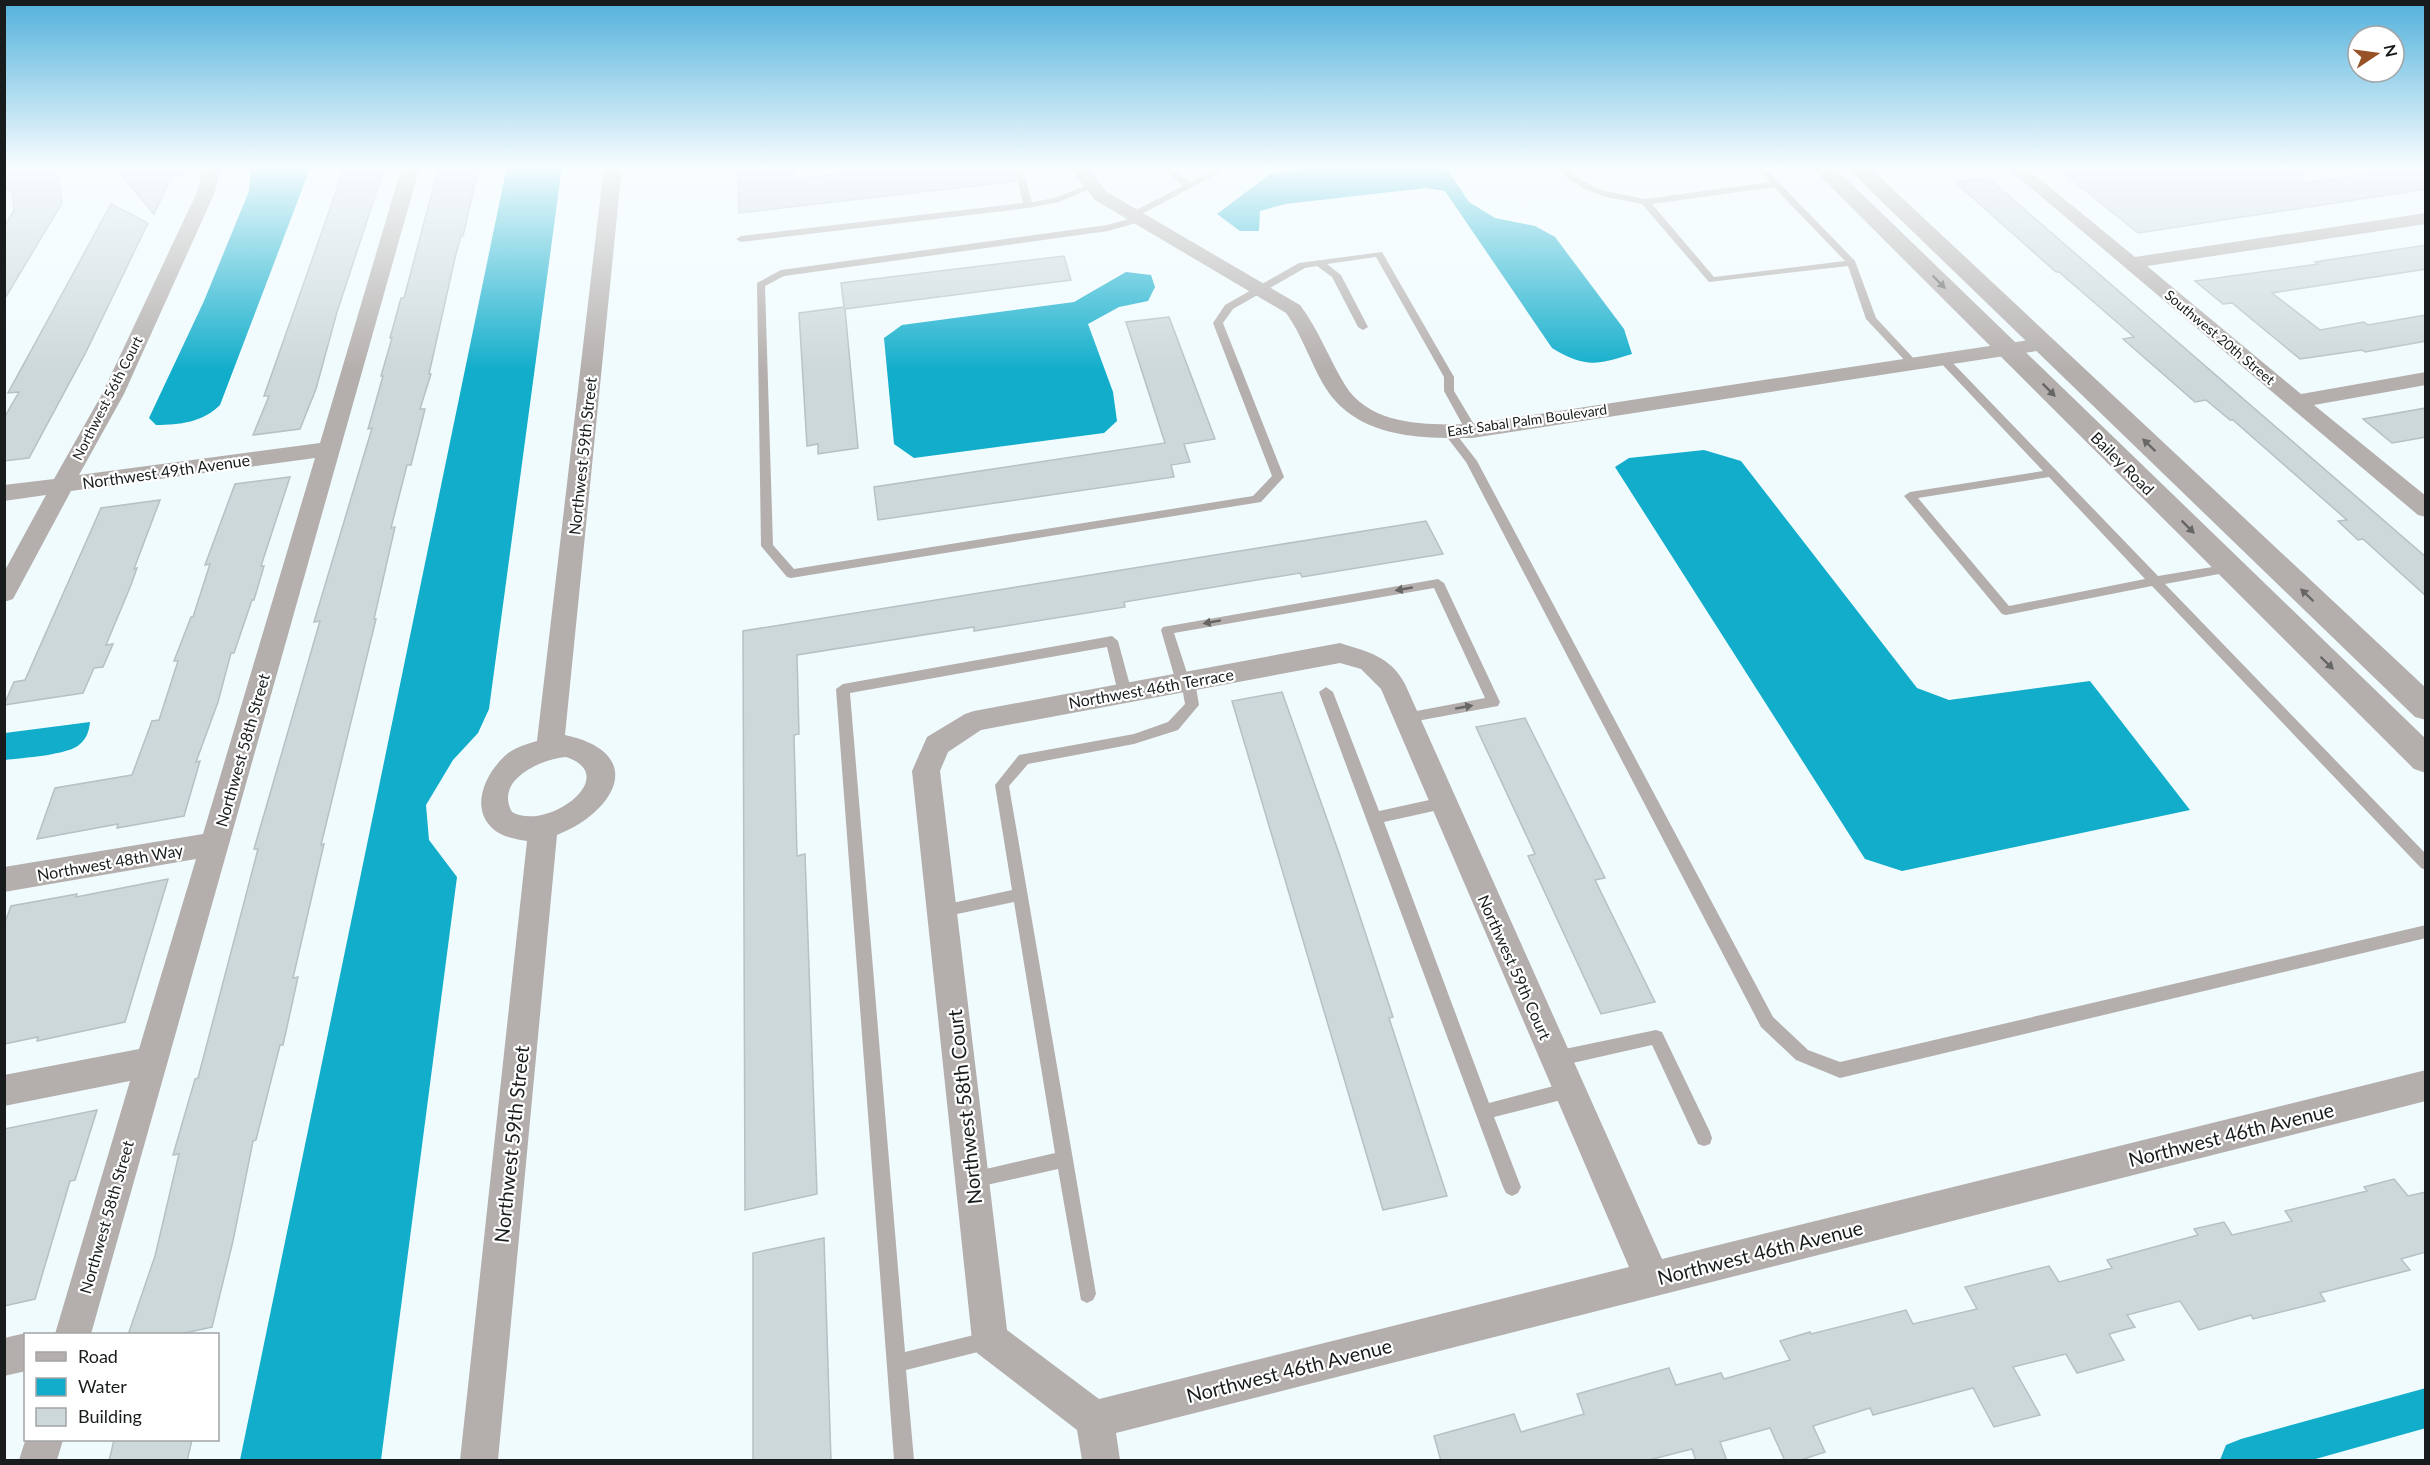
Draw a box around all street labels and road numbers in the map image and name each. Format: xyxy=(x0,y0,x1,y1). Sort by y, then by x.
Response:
street label: Southwest 20th Street xyxy=(2161,286,2279,388)
street label: Northwest 56th Court xyxy=(68,333,146,463)
street label: Northwest 59th Street xyxy=(564,376,600,536)
street label: East Sabal Palm Boulevard xyxy=(1446,400,1608,440)
street label: Bailey Road xyxy=(2087,427,2159,499)
street label: Northwest 49th Avenue xyxy=(81,450,251,492)
street label: Northwest 46th Terrace xyxy=(1067,664,1235,712)
street label: Northwest 58th Street xyxy=(211,671,273,829)
street label: Northwest 48th Way xyxy=(36,840,185,884)
street label: Northwest 59th Court xyxy=(1474,892,1556,1043)
street label: Northwest 58th Court xyxy=(942,1008,986,1206)
street label: Northwest 59th Street xyxy=(489,1044,533,1244)
street label: Northwest 46th Avenue xyxy=(2126,1097,2336,1171)
street label: Northwest 58th Street xyxy=(75,1138,137,1296)
street label: Northwest 46th Avenue xyxy=(1655,1215,1865,1289)
street label: Northwest 46th Avenue xyxy=(1184,1333,1394,1407)

